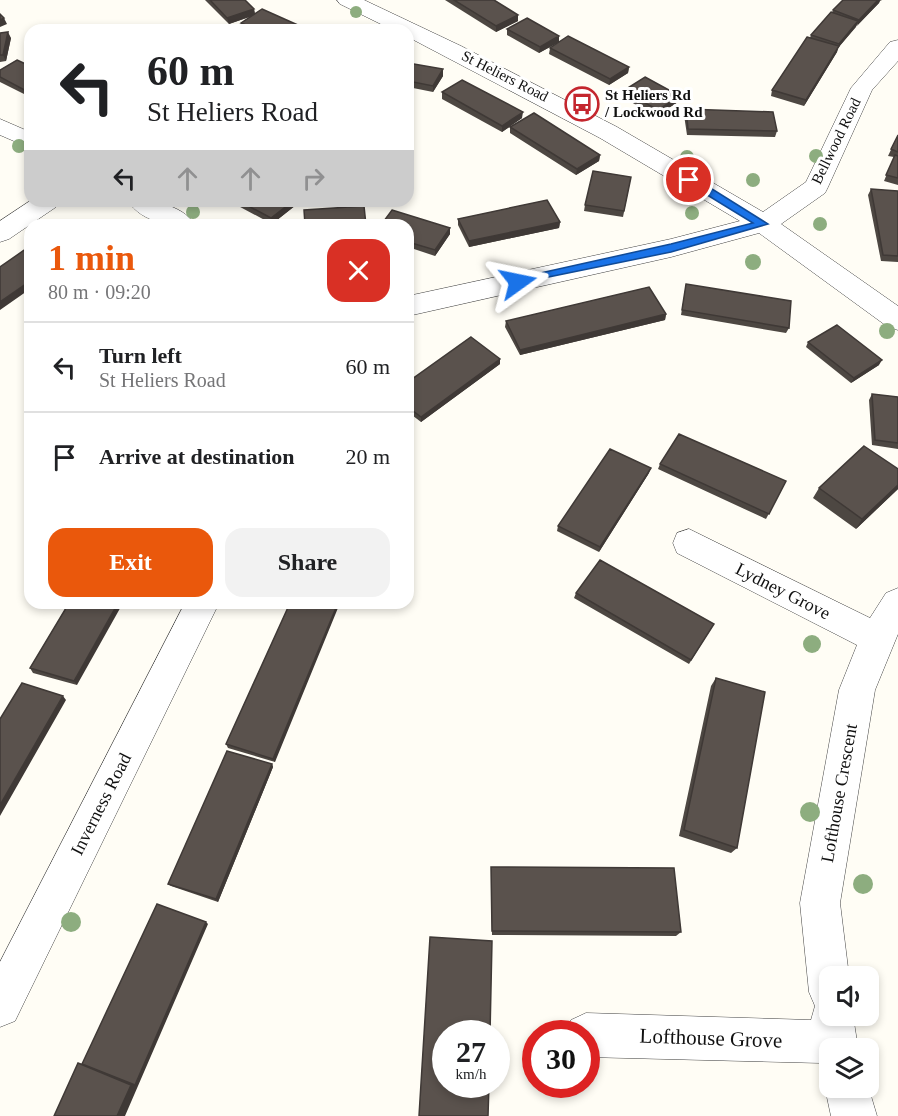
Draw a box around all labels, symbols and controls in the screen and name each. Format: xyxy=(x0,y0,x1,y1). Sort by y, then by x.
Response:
street label: St Heliers Road xyxy=(459,47,551,105)
icon: left xyxy=(48,48,126,126)
text: 60 m xyxy=(147,48,235,94)
bus stop icon: St Heliers Rd / Lockwood Rd xyxy=(564,86,600,122)
place label: St Heliers Rd / Lockwood Rd xyxy=(604,87,703,120)
street label: Bellwood Road xyxy=(808,95,864,187)
text: St Heliers Road xyxy=(147,97,318,127)
pin xyxy=(663,154,714,205)
icon: left xyxy=(108,162,141,195)
icon: ahead xyxy=(171,162,204,195)
icon: ahead xyxy=(234,162,267,195)
icon: right xyxy=(297,162,330,195)
icon: arrive xyxy=(672,163,705,196)
text: 1 min xyxy=(48,238,135,278)
button: close xyxy=(327,239,390,302)
position arrow xyxy=(486,250,550,314)
text: 80 m · 09:20 xyxy=(48,281,151,303)
text: Turn left xyxy=(99,343,182,368)
icon: left xyxy=(48,351,81,384)
text: 60 m xyxy=(345,354,390,379)
text: St Heliers Road xyxy=(99,369,226,391)
icon: arrive xyxy=(48,441,81,474)
text: Arrive at destination xyxy=(99,444,295,469)
text: 20 m xyxy=(345,444,390,469)
button: Exit xyxy=(48,528,213,597)
button: Share xyxy=(225,528,390,597)
street label: Lydney Grove xyxy=(732,559,834,623)
street label: Lofthouse Crescent xyxy=(817,722,861,864)
street label: Inverness Road xyxy=(67,750,135,858)
map controls xyxy=(819,966,879,1098)
button: sound xyxy=(819,966,879,1026)
speed limit sign: 30 xyxy=(522,1020,600,1098)
street label: Lofthouse Grove xyxy=(639,1024,783,1052)
text: 27 xyxy=(456,1035,486,1068)
button: layers xyxy=(819,1038,879,1098)
text: km/h xyxy=(456,1066,486,1082)

